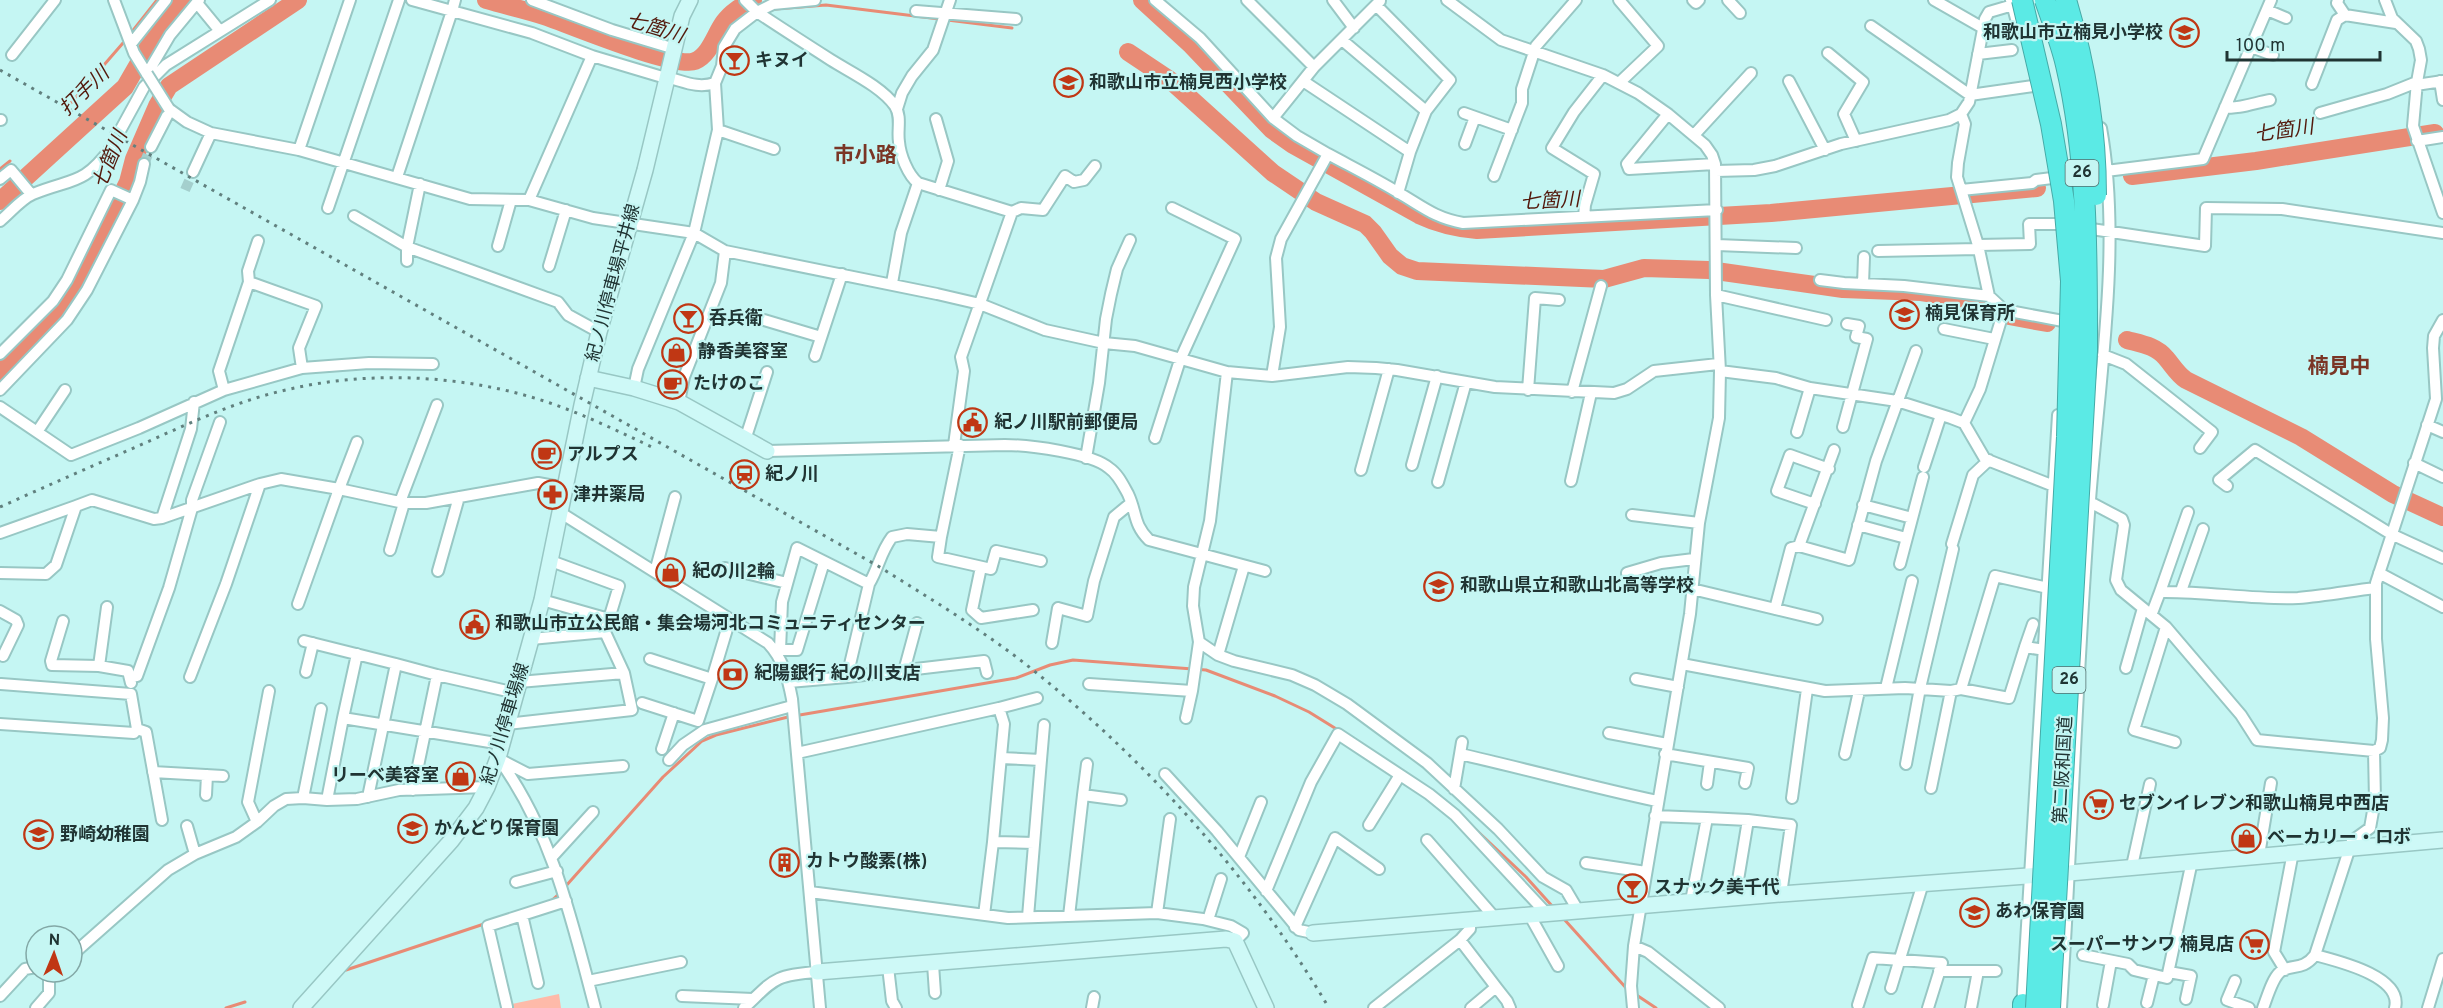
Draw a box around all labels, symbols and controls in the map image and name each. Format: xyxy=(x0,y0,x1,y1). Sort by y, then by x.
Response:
water label: 七箇川 xyxy=(623,8,689,51)
school or university icon: 和歌山市立楠見小学校 xyxy=(2168,17,2200,49)
place label: 和歌山市立楠見小学校 xyxy=(1983,22,2163,45)
scale bar xyxy=(2227,24,2380,62)
text: 100 m xyxy=(2236,35,2285,58)
bar icon: キヌイ xyxy=(718,45,750,77)
place label: キヌイ xyxy=(755,50,809,73)
water label: 打手川 xyxy=(54,60,117,122)
school or university icon: 和歌山市立楠見西小学校 xyxy=(1052,67,1084,99)
place label: 和歌山市立楠見西小学校 xyxy=(1089,72,1287,95)
water label: 七箇川 xyxy=(2252,115,2317,149)
water label: 七箇川 xyxy=(88,125,135,193)
district label: 市小路 xyxy=(834,143,897,170)
road number: 26 xyxy=(2066,160,2098,186)
water label: 七箇川 xyxy=(1519,187,1583,217)
street label: 紀ノ川停車場平井線 xyxy=(582,202,646,364)
school or university icon: 楠見保育所 xyxy=(1888,298,1920,330)
bar icon: 呑兵衛 xyxy=(672,303,704,335)
place label: 楠見保育所 xyxy=(1925,303,2015,326)
place label: 呑兵衛 xyxy=(709,307,763,331)
shop icon: 静香美容室 xyxy=(661,336,693,368)
place label: 静香美容室 xyxy=(698,341,788,364)
district label: 楠見中 xyxy=(2308,354,2371,381)
cafe icon: たけのこ xyxy=(656,368,688,400)
place label: たけのこ xyxy=(693,373,765,396)
public building icon: 紀ノ川駅前郵便局 xyxy=(957,407,989,439)
place label: 紀ノ川駅前郵便局 xyxy=(994,412,1138,435)
cafe icon: アルプス xyxy=(530,439,562,471)
place label: アルプス xyxy=(567,444,639,467)
station icon: 紀ノ川 xyxy=(728,459,760,491)
place label: 紀ノ川 xyxy=(765,464,819,487)
pharmacy icon: 津井薬局 xyxy=(536,479,568,511)
place label: 津井薬局 xyxy=(573,484,645,507)
shop icon: 紀の川2輪 xyxy=(655,556,687,588)
place label: 紀の川2輪 xyxy=(692,561,775,584)
school or university icon: 和歌山県立和歌山北高等学校 xyxy=(1423,570,1455,602)
place label: 和歌山県立和歌山北高等学校 xyxy=(1460,575,1694,598)
public building icon: 和歌山市立公民館・集会場河北コミュニティセンター xyxy=(458,608,490,640)
place label: 和歌山市立公民館・集会場河北コミュニティセンター xyxy=(495,613,926,636)
bank icon: 紀陽銀行 紀の川支店 xyxy=(717,658,749,690)
street label: 紀ノ川停車場線 xyxy=(477,660,535,788)
place label: 紀陽銀行 紀の川支店 xyxy=(754,662,921,686)
road number: 26 xyxy=(2052,667,2086,693)
street label: 第二阪和国道 xyxy=(2050,715,2078,825)
shop icon: リーベ美容室 xyxy=(444,760,476,792)
place label: リーベ美容室 xyxy=(331,765,439,788)
supermarket icon: セブンイレブン和歌山楠見中西店 xyxy=(2082,788,2114,820)
place label: セブンイレブン和歌山楠見中西店 xyxy=(2119,793,2389,816)
school or university icon: かんどり保育園 xyxy=(397,813,429,845)
place label: かんどり保育園 xyxy=(434,818,559,841)
school or university icon: 野崎幼稚園 xyxy=(23,819,55,851)
shop icon: ベーカリー・ロボ xyxy=(2230,822,2262,854)
place label: 野崎幼稚園 xyxy=(60,824,150,847)
place label: ベーカリー・ロボ xyxy=(2267,827,2411,850)
building icon: カトウ酸素(株) xyxy=(769,846,801,878)
place label: カトウ酸素(株) xyxy=(806,851,927,874)
bar icon: スナック美千代 xyxy=(1617,872,1649,904)
place label: スナック美千代 xyxy=(1654,877,1780,900)
school or university icon: あわ保育園 xyxy=(1958,896,1990,928)
place label: あわ保育園 xyxy=(1995,901,2085,924)
north arrow xyxy=(24,924,84,984)
supermarket icon: スーパーサンワ 楠見店 xyxy=(2239,929,2271,961)
text: N xyxy=(48,931,61,951)
place label: スーパーサンワ 楠見店 xyxy=(2050,934,2234,957)

